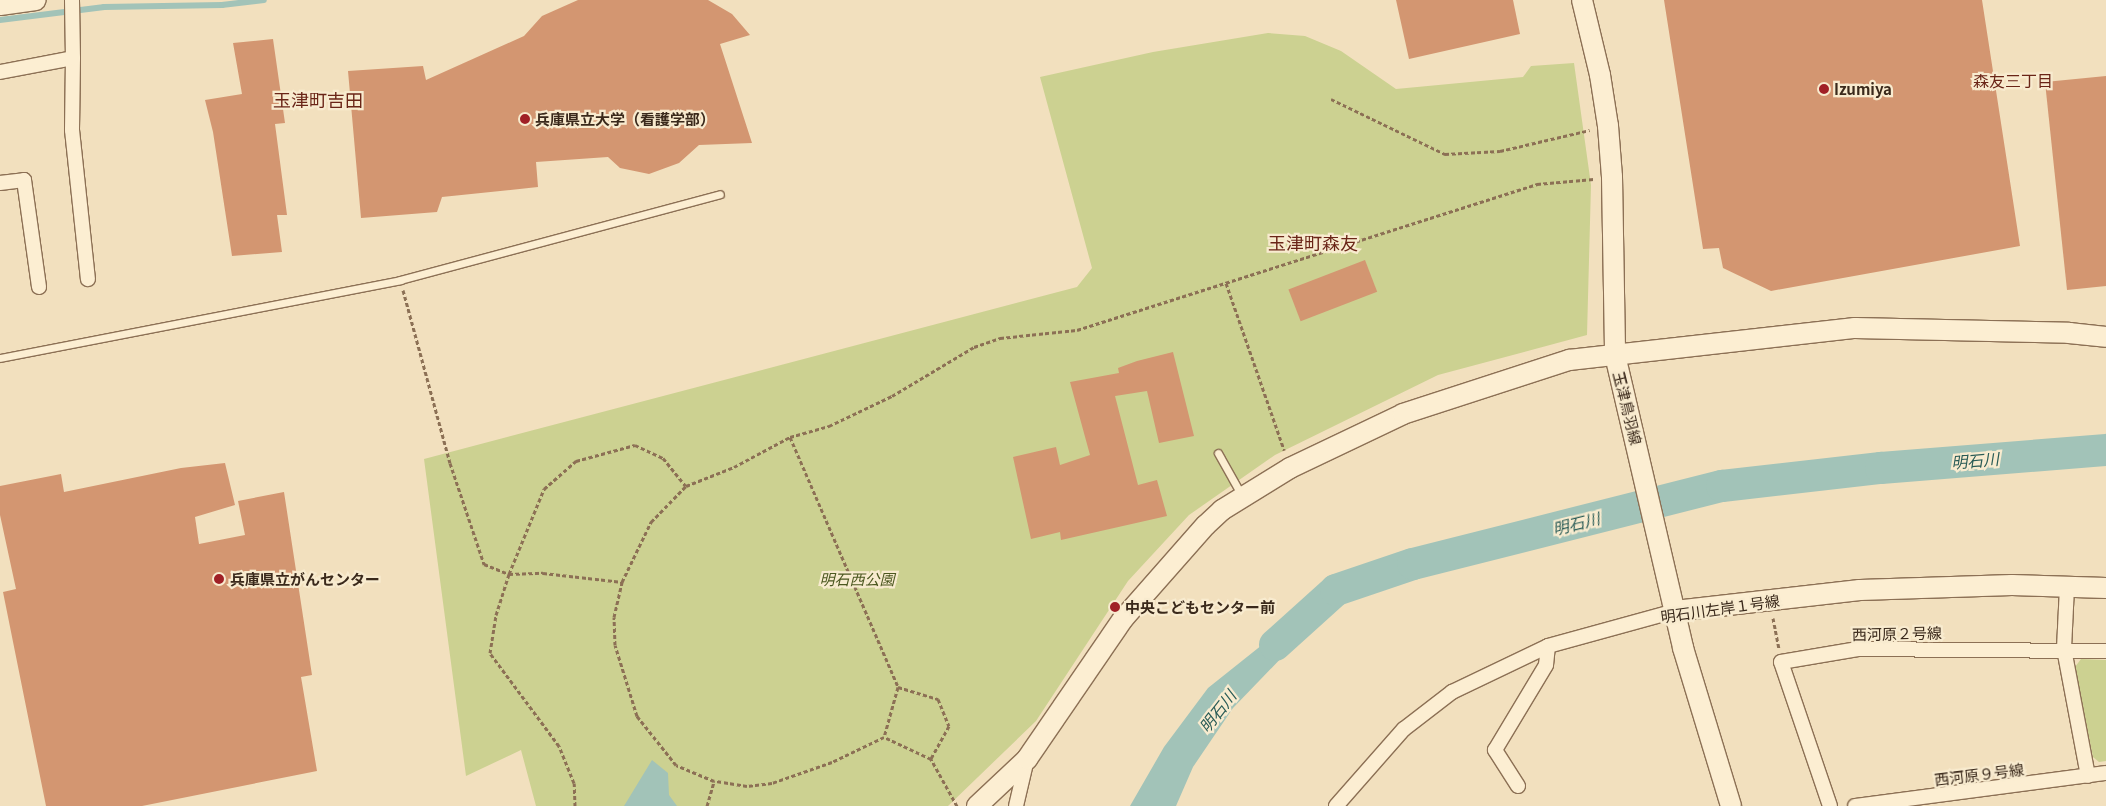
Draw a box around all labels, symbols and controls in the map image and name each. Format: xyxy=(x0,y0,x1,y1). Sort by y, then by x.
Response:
district label: 森友三丁目 xyxy=(1973,70,2053,90)
place label: Izumiya xyxy=(1834,80,1892,98)
marker: Izumiya xyxy=(1818,83,1830,95)
district label: 玉津町吉田 xyxy=(273,88,363,110)
place label: 兵庫県立大学（看護学部） xyxy=(535,110,715,128)
marker: 兵庫県立大学（看護学部） xyxy=(519,113,531,125)
district label: 玉津町森友 xyxy=(1268,231,1358,253)
street label: 玉津鳥羽線 xyxy=(1610,369,1646,447)
water label: 明石川 xyxy=(1950,448,2000,472)
water label: 明石川 xyxy=(1550,508,1602,538)
place label: 兵庫県立がんセンター xyxy=(230,570,380,588)
park label: 明石西公園 xyxy=(820,570,894,588)
marker: 兵庫県立がんセンター xyxy=(212,572,226,586)
street label: 明石川左岸１号線 xyxy=(1659,591,1781,625)
place label: 中央こどもセンター前 xyxy=(1125,598,1275,616)
marker: 中央こどもセンター前 xyxy=(1109,601,1121,613)
street label: 西河原２号線 xyxy=(1852,623,1942,643)
water label: 明石川 xyxy=(1195,686,1239,736)
street label: 西河原９号線 xyxy=(1933,760,2025,788)

